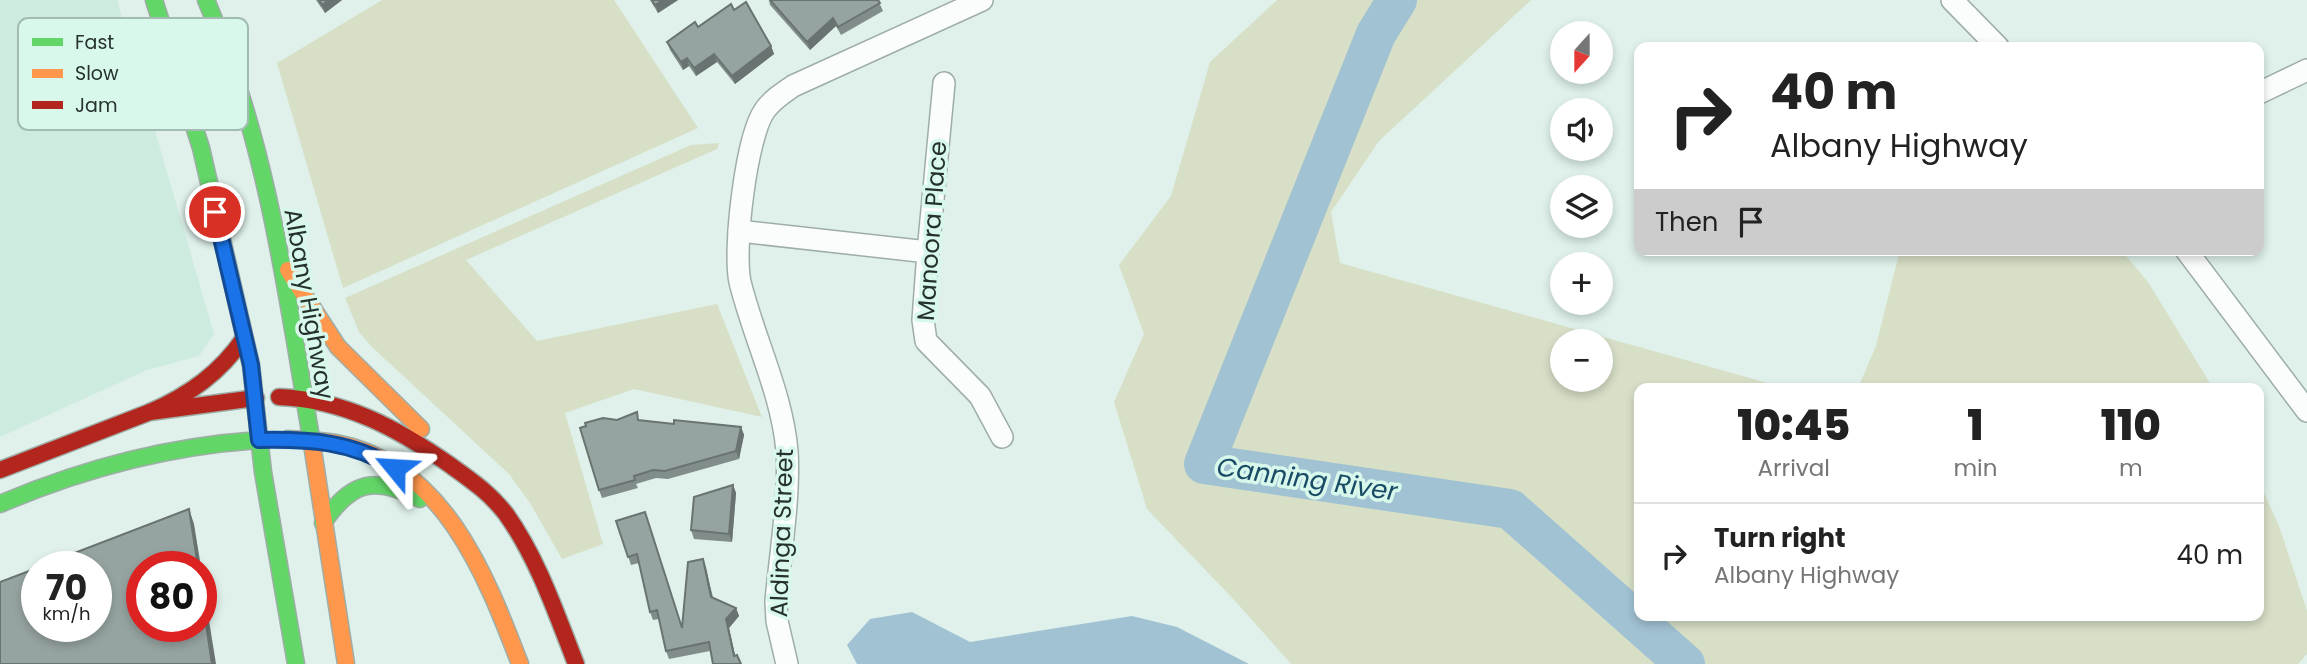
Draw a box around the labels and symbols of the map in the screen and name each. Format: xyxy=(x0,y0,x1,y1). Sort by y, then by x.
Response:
legend xyxy=(18,18,248,130)
north arrow xyxy=(1550,21,1614,84)
text: Fast xyxy=(75,29,114,56)
text: Slow xyxy=(75,60,119,87)
text: Jam xyxy=(75,92,117,119)
street label: Manoora Place xyxy=(909,140,954,322)
pin xyxy=(185,182,245,242)
street label: Albany Highway xyxy=(276,206,343,402)
position arrow xyxy=(358,431,432,505)
street label: Aldinga Street xyxy=(762,448,801,618)
water label: Canning River xyxy=(1214,449,1401,510)
speed limit sign: 80 xyxy=(126,551,217,642)

